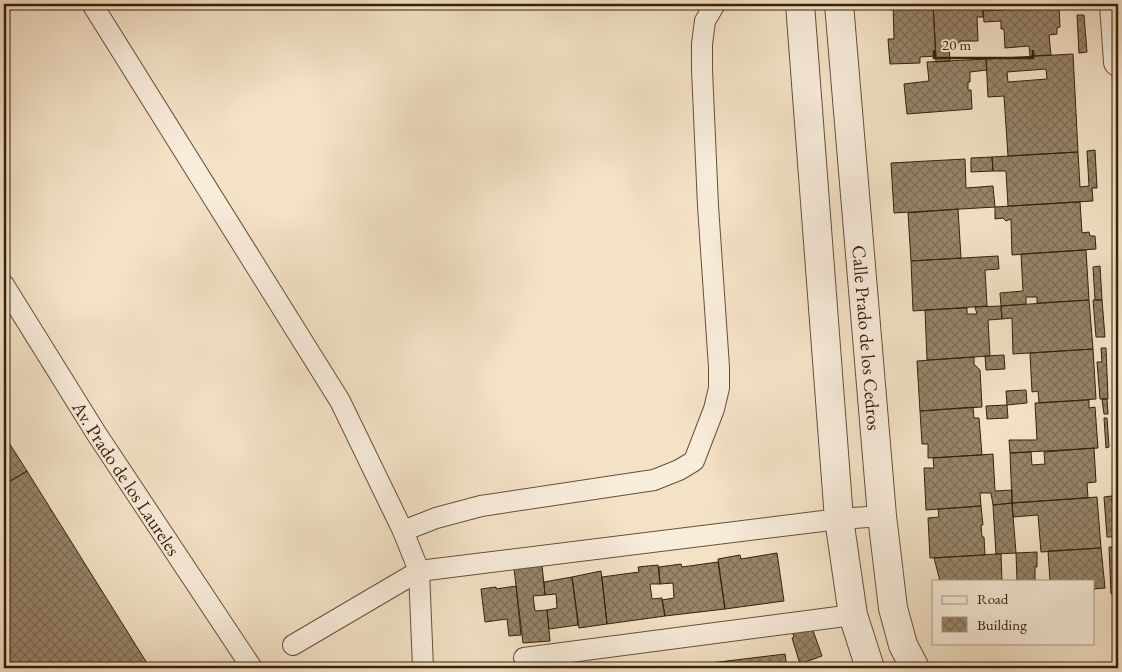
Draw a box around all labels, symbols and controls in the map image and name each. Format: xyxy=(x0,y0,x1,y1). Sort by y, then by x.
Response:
scale bar xyxy=(934,28,1033,60)
text: 20 m xyxy=(942,35,971,54)
street label: Calle Prado de los Cedros xyxy=(847,244,887,431)
street label: Av. Prado de los Laureles xyxy=(66,396,186,560)
legend xyxy=(932,580,1094,644)
text: Road xyxy=(977,589,1009,608)
text: Building xyxy=(977,615,1027,634)

